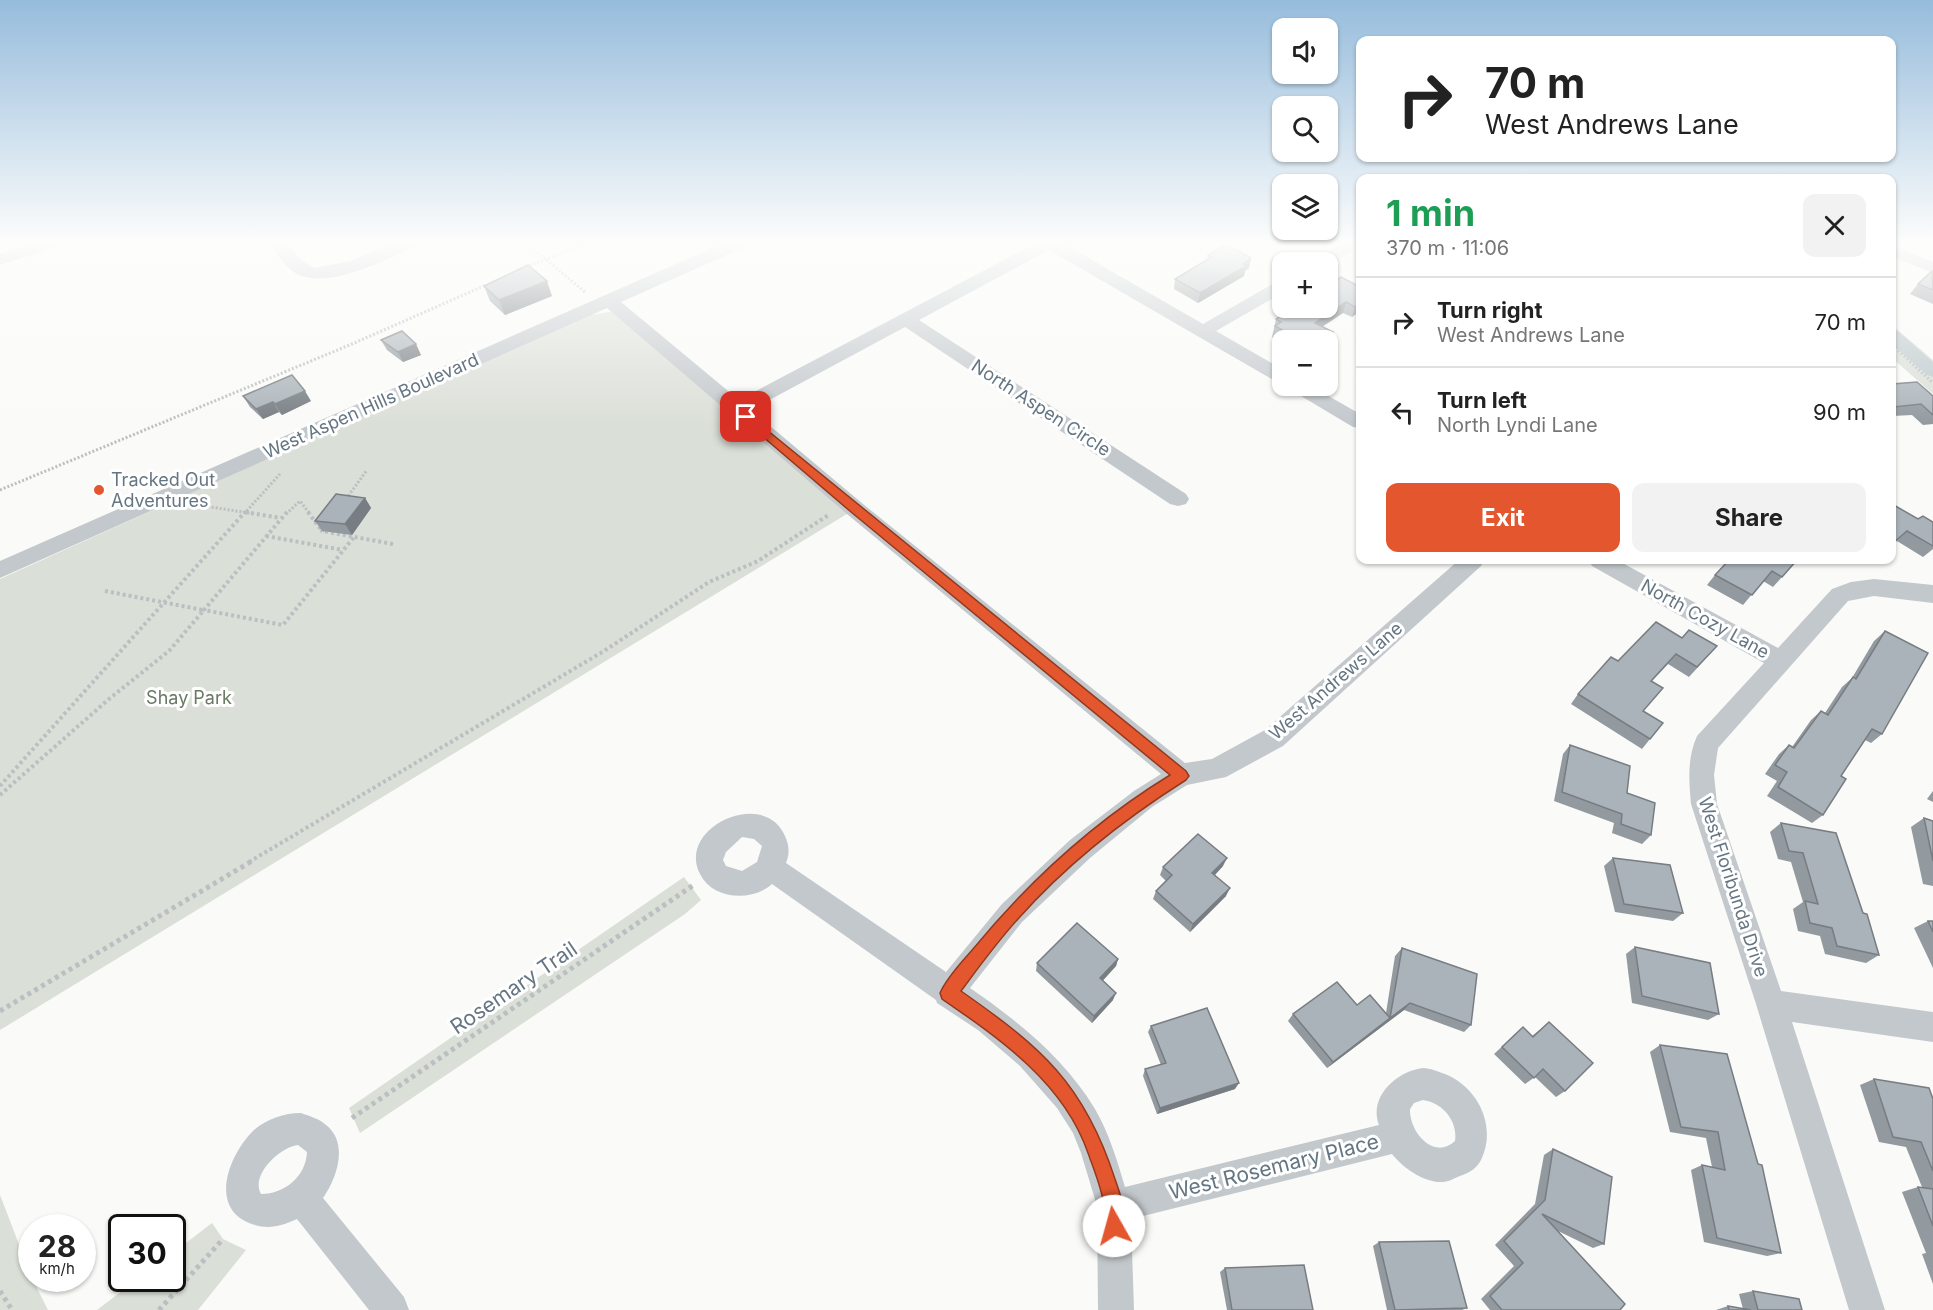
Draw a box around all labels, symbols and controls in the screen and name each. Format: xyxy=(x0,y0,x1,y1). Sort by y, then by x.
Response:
map controls xyxy=(1272,18,1338,396)
button: sound xyxy=(1272,18,1338,84)
text: 70 m xyxy=(1485,57,1585,108)
icon: right xyxy=(1386,60,1464,138)
button: search xyxy=(1272,96,1338,162)
text: West Andrews Lane xyxy=(1485,108,1739,141)
button: layers xyxy=(1272,174,1338,240)
text: 1 min xyxy=(1386,191,1475,235)
button: close xyxy=(1803,194,1866,257)
text: 370 m · 11:06 xyxy=(1386,236,1509,260)
button: + xyxy=(1272,252,1338,318)
text: Turn right xyxy=(1437,297,1543,323)
icon: right xyxy=(1386,306,1419,339)
text: 70 m xyxy=(1815,309,1866,335)
text: West Andrews Lane xyxy=(1437,323,1625,347)
button: − xyxy=(1272,330,1338,396)
street label: West Aspen Hills Boulevard xyxy=(260,349,482,463)
street label: North Aspen Circle xyxy=(968,355,1115,460)
text: Turn left xyxy=(1437,387,1527,413)
pin xyxy=(720,391,771,442)
icon: left xyxy=(1386,396,1419,429)
text: 90 m xyxy=(1813,399,1866,425)
icon: arrive xyxy=(729,400,762,433)
text: North Lyndi Lane xyxy=(1437,413,1598,437)
place label: Tracked Out Adventures xyxy=(111,469,215,511)
marker: Tracked Out Adventures xyxy=(92,483,106,497)
button: Exit xyxy=(1386,483,1620,552)
button: Share xyxy=(1632,483,1866,552)
street label: North Cozy Lane xyxy=(1638,575,1773,662)
street label: West Andrews Lane xyxy=(1265,617,1406,744)
park label: Shay Park xyxy=(146,687,232,708)
street label: West Floribunda Drive xyxy=(1694,794,1773,980)
street label: Rosemary Trail xyxy=(446,936,582,1039)
street label: West Rosemary Place xyxy=(1166,1128,1381,1205)
position arrow xyxy=(1082,1194,1146,1258)
speed limit sign: 30 xyxy=(108,1214,186,1292)
text: 28 xyxy=(38,1228,76,1264)
text: km/h xyxy=(39,1259,75,1278)

